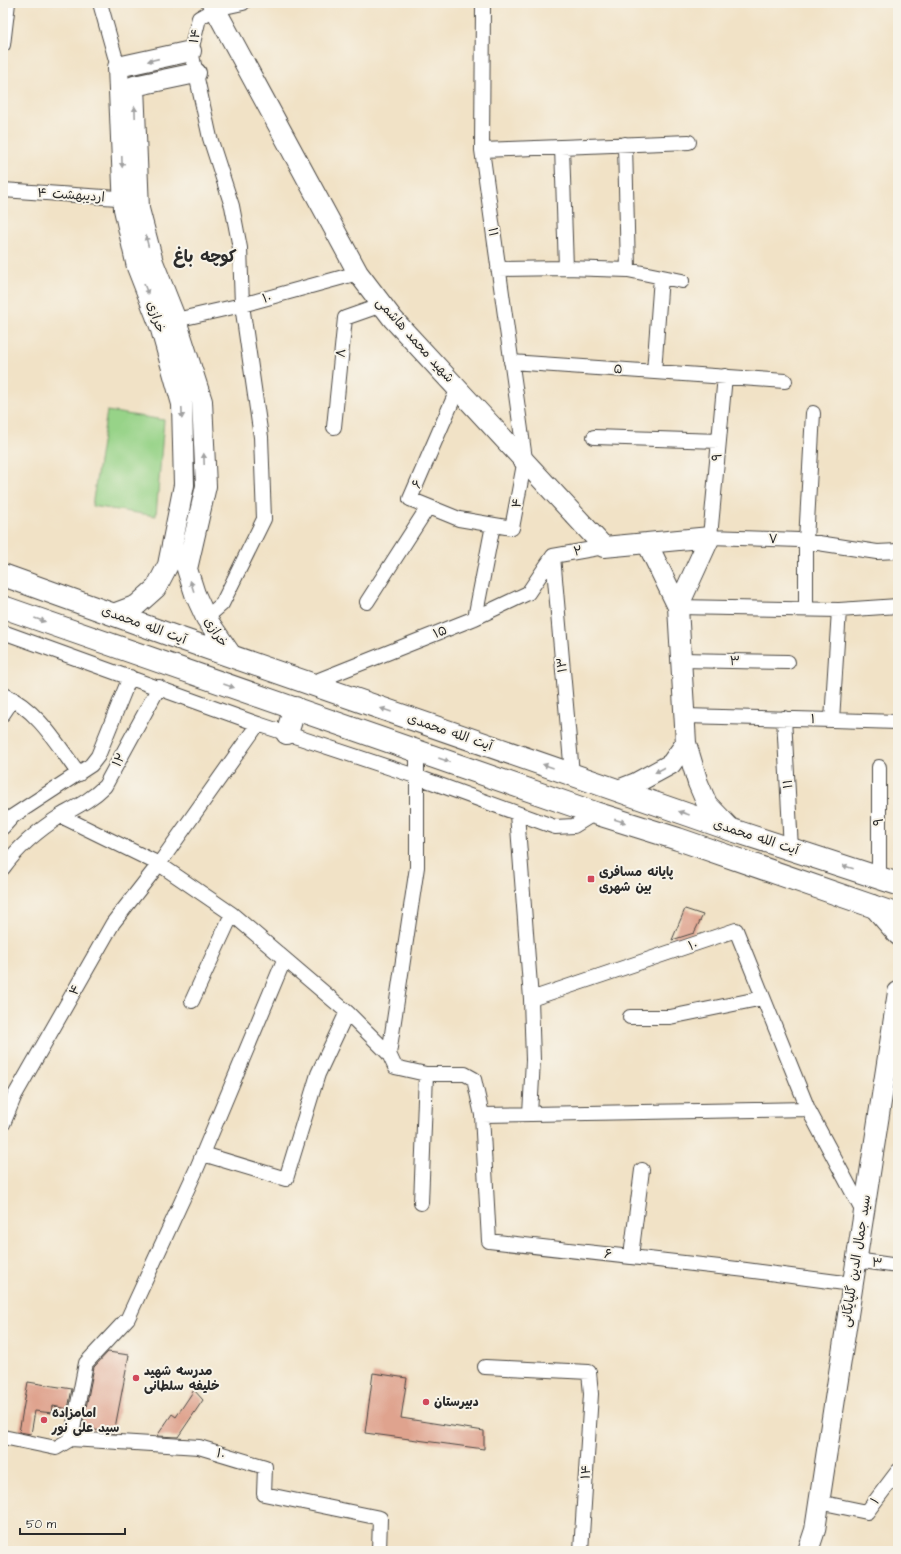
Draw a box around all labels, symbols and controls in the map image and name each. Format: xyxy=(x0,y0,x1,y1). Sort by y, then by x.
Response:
street label: ۱۴ xyxy=(185,27,205,45)
one-way arrow xyxy=(147,57,159,63)
one-way arrow xyxy=(132,106,139,118)
one-way arrow xyxy=(119,156,126,168)
street label: اردیبهشت ۴ xyxy=(37,184,105,206)
street label: ۱۱ xyxy=(483,226,503,238)
one-way arrow xyxy=(144,234,150,246)
district label: کوچه باغ xyxy=(173,245,237,269)
one-way arrow xyxy=(143,283,149,295)
street label: ۱۰ xyxy=(260,288,274,308)
street label: شهید محمد هاشمی xyxy=(372,294,458,386)
street label: خرازی xyxy=(142,299,170,335)
street label: ۸ xyxy=(332,348,350,358)
street label: ۵ xyxy=(613,360,623,378)
one-way arrow xyxy=(179,407,185,420)
street label: ۹ xyxy=(708,452,726,462)
one-way arrow xyxy=(201,453,208,465)
street label: ۶ xyxy=(407,477,427,491)
street label: ۴ xyxy=(507,497,527,509)
street label: ۷ xyxy=(768,530,778,548)
street label: ۲ xyxy=(572,541,584,561)
one-way arrow xyxy=(189,580,195,592)
street label: آیت الله محمدی xyxy=(99,601,190,649)
street label: خرازی xyxy=(200,614,232,651)
one-way arrow xyxy=(34,617,46,623)
street label: ۱۵ xyxy=(430,621,450,643)
street label: ۳ xyxy=(730,652,740,670)
street label: ۱۳ xyxy=(552,657,572,673)
one-way arrow xyxy=(223,683,235,689)
one-way arrow xyxy=(379,707,391,713)
street label: آیت الله محمدی xyxy=(405,709,496,755)
street label: ۱ xyxy=(810,710,816,728)
street label: ۱۲ xyxy=(108,750,130,770)
one-way arrow xyxy=(439,757,451,763)
one-way arrow xyxy=(542,762,554,768)
one-way arrow xyxy=(654,767,666,774)
street label: ۱۱ xyxy=(779,779,797,789)
one-way arrow xyxy=(678,810,690,816)
street label: آیت الله محمدی xyxy=(711,815,802,860)
one-way arrow xyxy=(614,818,626,824)
street label: ۹ xyxy=(870,818,888,826)
place label: پایانه مسافری بین شهری xyxy=(599,863,674,896)
one-way arrow xyxy=(841,864,853,870)
marker: پایانه مسافری بین شهری xyxy=(586,874,596,884)
street label: ۱۰ xyxy=(686,935,700,955)
street label: ۴ xyxy=(65,981,85,999)
street label: سید جمال الدین گلپایگانی xyxy=(837,1193,875,1329)
street label: ۶ xyxy=(603,1245,613,1263)
street label: ۳ xyxy=(870,1253,884,1273)
place label: مدرسه شهید خلیفه سلطانی xyxy=(144,1362,220,1395)
marker: مدرسه شهید خلیفه سلطانی xyxy=(131,1373,141,1383)
place label: دبیرستان xyxy=(434,1393,479,1411)
marker: دبیرستان xyxy=(421,1397,431,1407)
place label: امامزاده سید علی نور xyxy=(51,1404,120,1437)
marker: امامزاده سید علی نور xyxy=(39,1415,49,1425)
street label: ۱۰ xyxy=(214,1444,228,1464)
street label: ۱۴ xyxy=(577,1464,595,1480)
street label: ۱ xyxy=(866,1494,884,1508)
scale bar xyxy=(20,1510,125,1536)
text: 50 m xyxy=(26,1516,57,1533)

